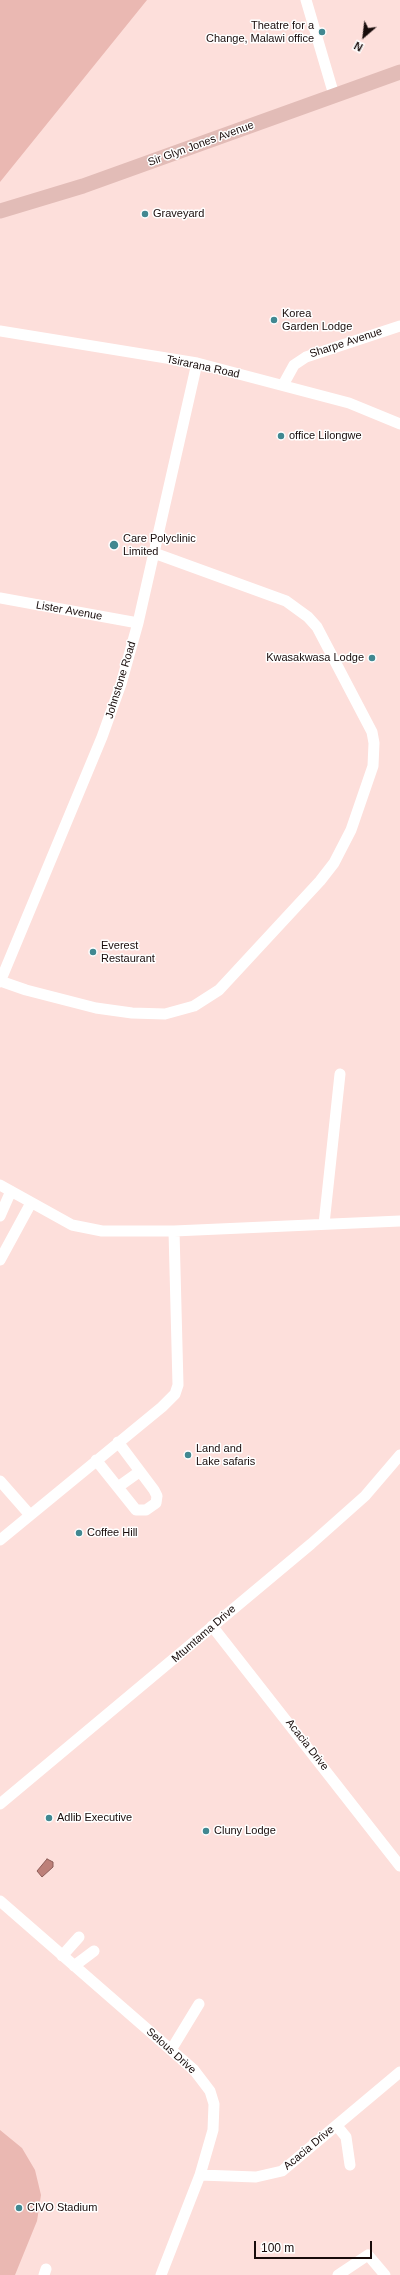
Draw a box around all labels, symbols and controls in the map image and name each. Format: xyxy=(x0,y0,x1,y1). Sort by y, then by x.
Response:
north arrow xyxy=(344,16,384,56)
place label: Theatre for a Change, Malawi office xyxy=(206,19,314,45)
marker: Theatre for a Change, Malawi office xyxy=(317,27,327,37)
text: N xyxy=(352,39,365,54)
street label: Sir Glyn Jones Avenue xyxy=(146,119,256,169)
place label: Graveyard xyxy=(153,207,204,221)
marker: Graveyard xyxy=(140,209,150,219)
place label: Korea Garden Lodge xyxy=(282,307,352,333)
marker: Korea Garden Lodge xyxy=(269,315,279,325)
street label: Sharpe Avenue xyxy=(308,325,384,361)
street label: Tsirarana Road xyxy=(165,353,241,381)
place label: office Lilongwe xyxy=(289,429,362,443)
marker: office Lilongwe xyxy=(276,431,286,441)
place label: Care Polyclinic Limited xyxy=(123,532,196,558)
marker: Care Polyclinic Limited xyxy=(108,539,120,551)
street label: Lister Avenue xyxy=(35,599,103,623)
street label: Johnstone Road xyxy=(103,640,139,720)
place label: Kwasakwasa Lodge xyxy=(266,651,364,665)
marker: Kwasakwasa Lodge xyxy=(367,653,377,663)
place label: Everest Restaurant xyxy=(101,939,155,965)
marker: Everest Restaurant xyxy=(88,947,98,957)
place label: Land and Lake safaris xyxy=(196,1442,255,1468)
marker: Land and Lake safaris xyxy=(183,1450,193,1460)
place label: Coffee Hill xyxy=(87,1526,138,1540)
marker: Coffee Hill xyxy=(74,1528,84,1538)
street label: Mtumtama Drive xyxy=(169,1603,239,1665)
street label: Acacia Drive xyxy=(283,1717,331,1773)
place label: Adlib Executive xyxy=(57,1811,132,1825)
marker: Adlib Executive xyxy=(44,1813,54,1823)
place label: Cluny Lodge xyxy=(214,1824,276,1838)
marker: Cluny Lodge xyxy=(201,1826,211,1836)
street label: Selous Drive xyxy=(143,2025,199,2077)
street label: Acacia Drive xyxy=(281,2123,337,2173)
place label: CIVO Stadium xyxy=(27,2201,97,2215)
marker: CIVO Stadium xyxy=(14,2203,24,2213)
scale bar xyxy=(256,2233,374,2259)
text: 100 m xyxy=(261,2241,294,2255)

